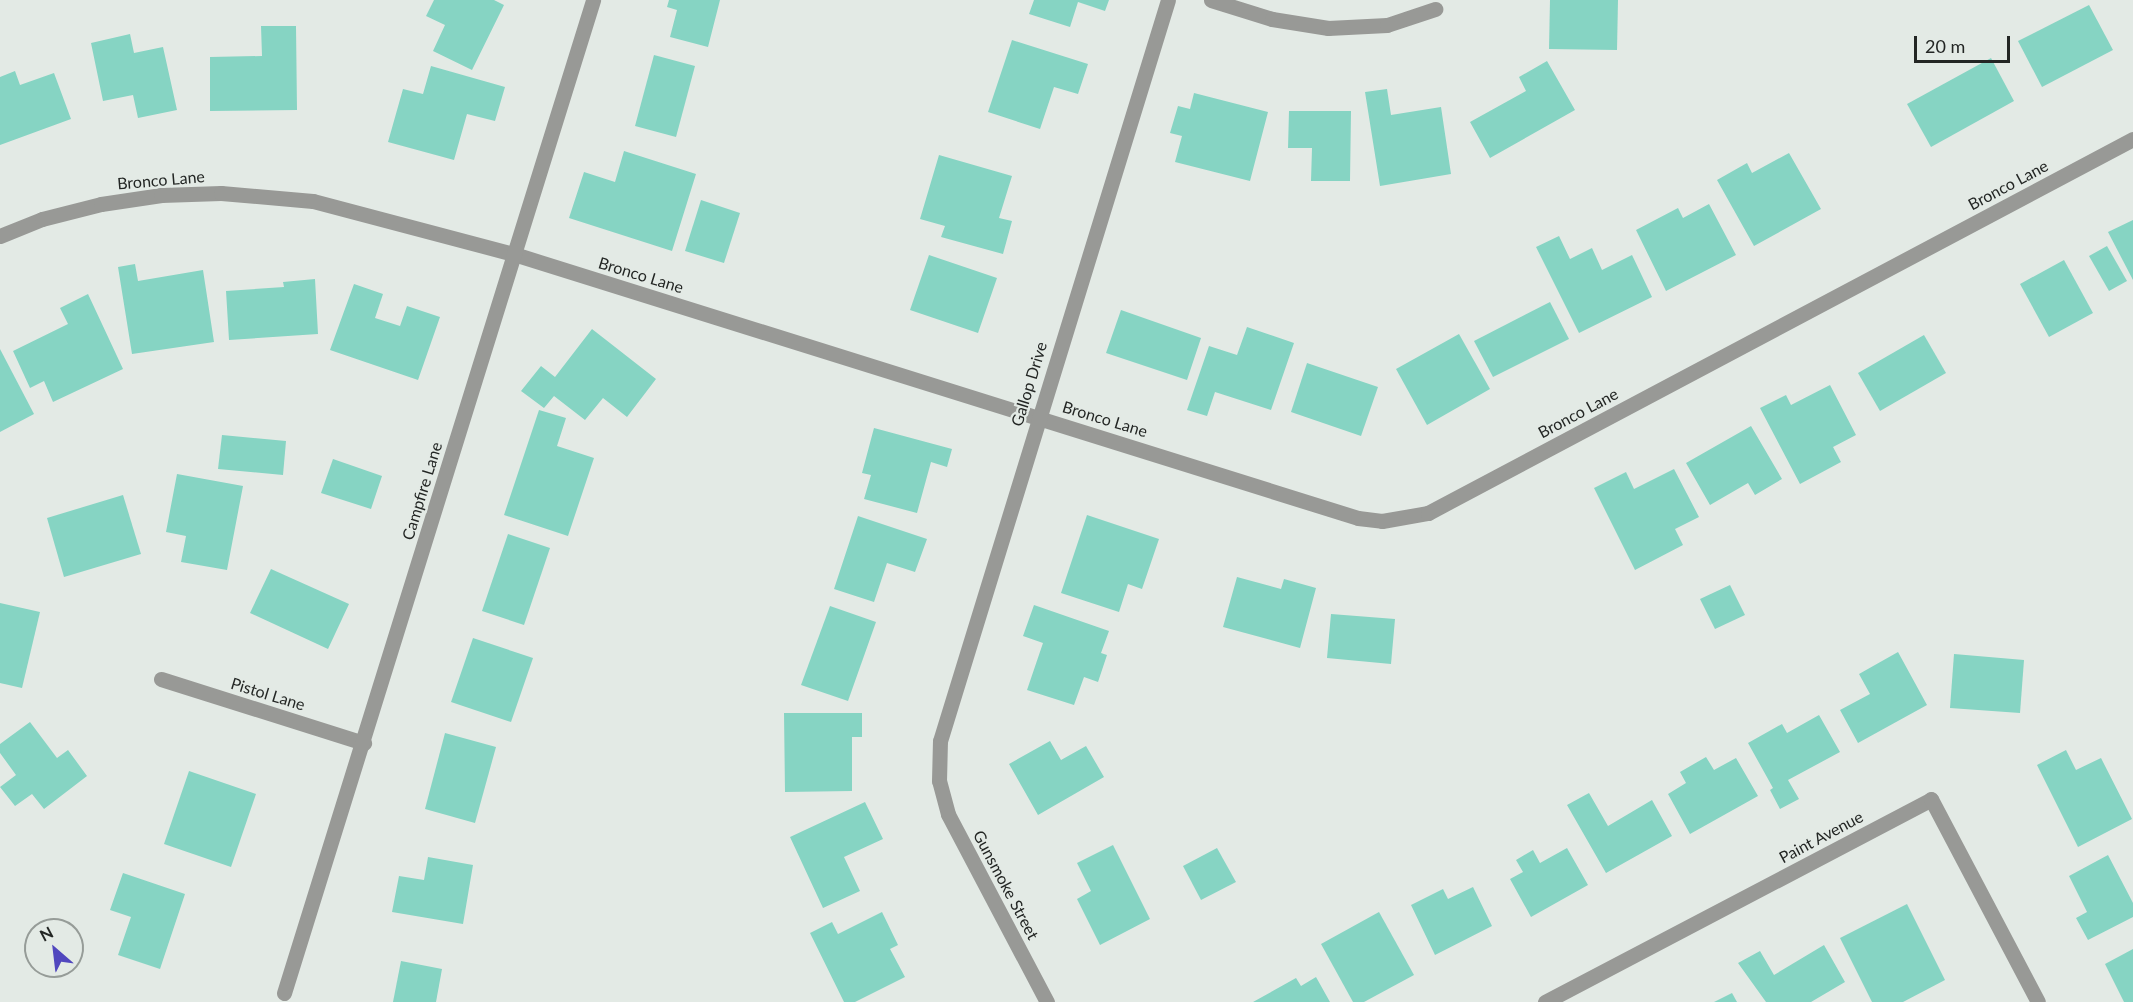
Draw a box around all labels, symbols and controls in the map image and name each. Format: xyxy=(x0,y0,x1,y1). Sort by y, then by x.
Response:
scale bar xyxy=(1917,24,2013,62)
text: 20 m xyxy=(1925,35,1965,57)
street label: Bronco Lane xyxy=(1965,156,2051,214)
street label: Bronco Lane xyxy=(116,167,206,193)
street label: Bronco Lane xyxy=(596,253,686,297)
street label: Gallop Drive xyxy=(1007,339,1051,429)
street label: Bronco Lane xyxy=(1535,384,1621,442)
street label: Bronco Lane xyxy=(1060,397,1150,441)
street label: Campfire Lane xyxy=(398,440,446,542)
street label: Pistol Lane xyxy=(229,674,307,714)
street label: Paint Avenue xyxy=(1776,807,1866,867)
street label: Gunsmoke Street xyxy=(969,827,1043,943)
north arrow xyxy=(24,918,84,978)
text: N xyxy=(36,922,56,945)

